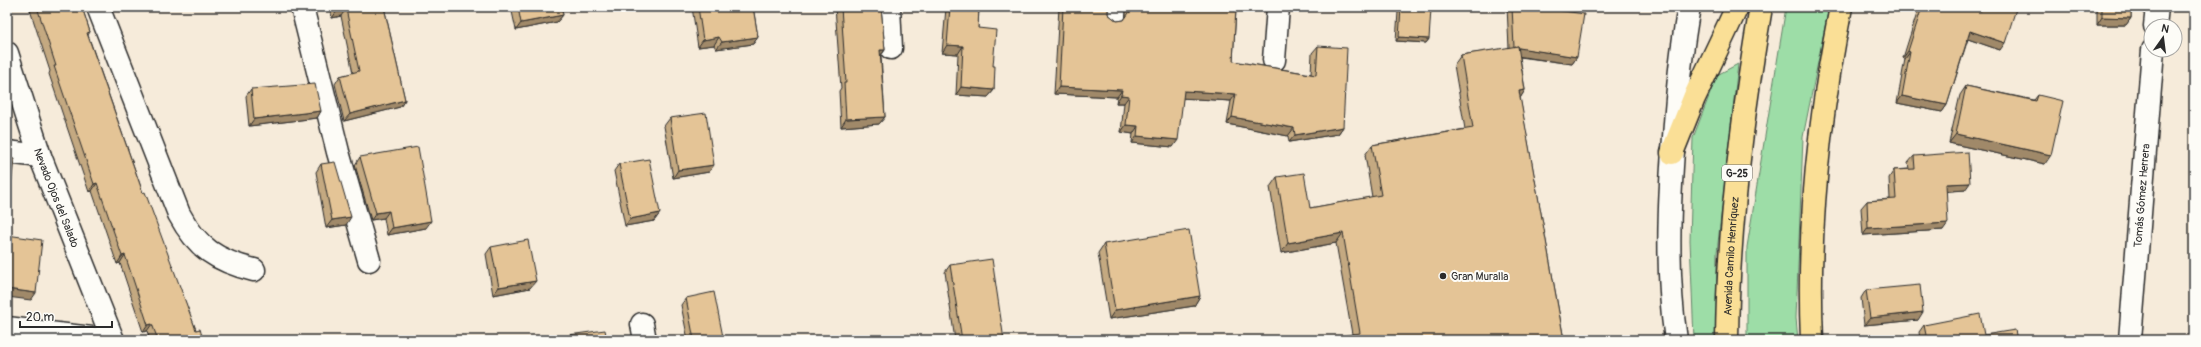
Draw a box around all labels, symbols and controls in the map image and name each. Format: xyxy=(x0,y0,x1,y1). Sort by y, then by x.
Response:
north arrow xyxy=(2143,18,2183,58)
text: N xyxy=(2160,22,2171,36)
street label: Tomás Gómez Herrera xyxy=(2131,143,2153,248)
street label: Nevado Ojos del Salado xyxy=(31,147,82,249)
road number: G-25 xyxy=(1722,165,1752,181)
street label: Avenida Camilo Henríquez xyxy=(1721,196,1742,316)
place label: Gran Muralla xyxy=(1451,270,1508,283)
marker: Gran Muralla xyxy=(1438,271,1448,281)
scale bar xyxy=(20,303,112,329)
text: 20 m xyxy=(26,310,55,325)

